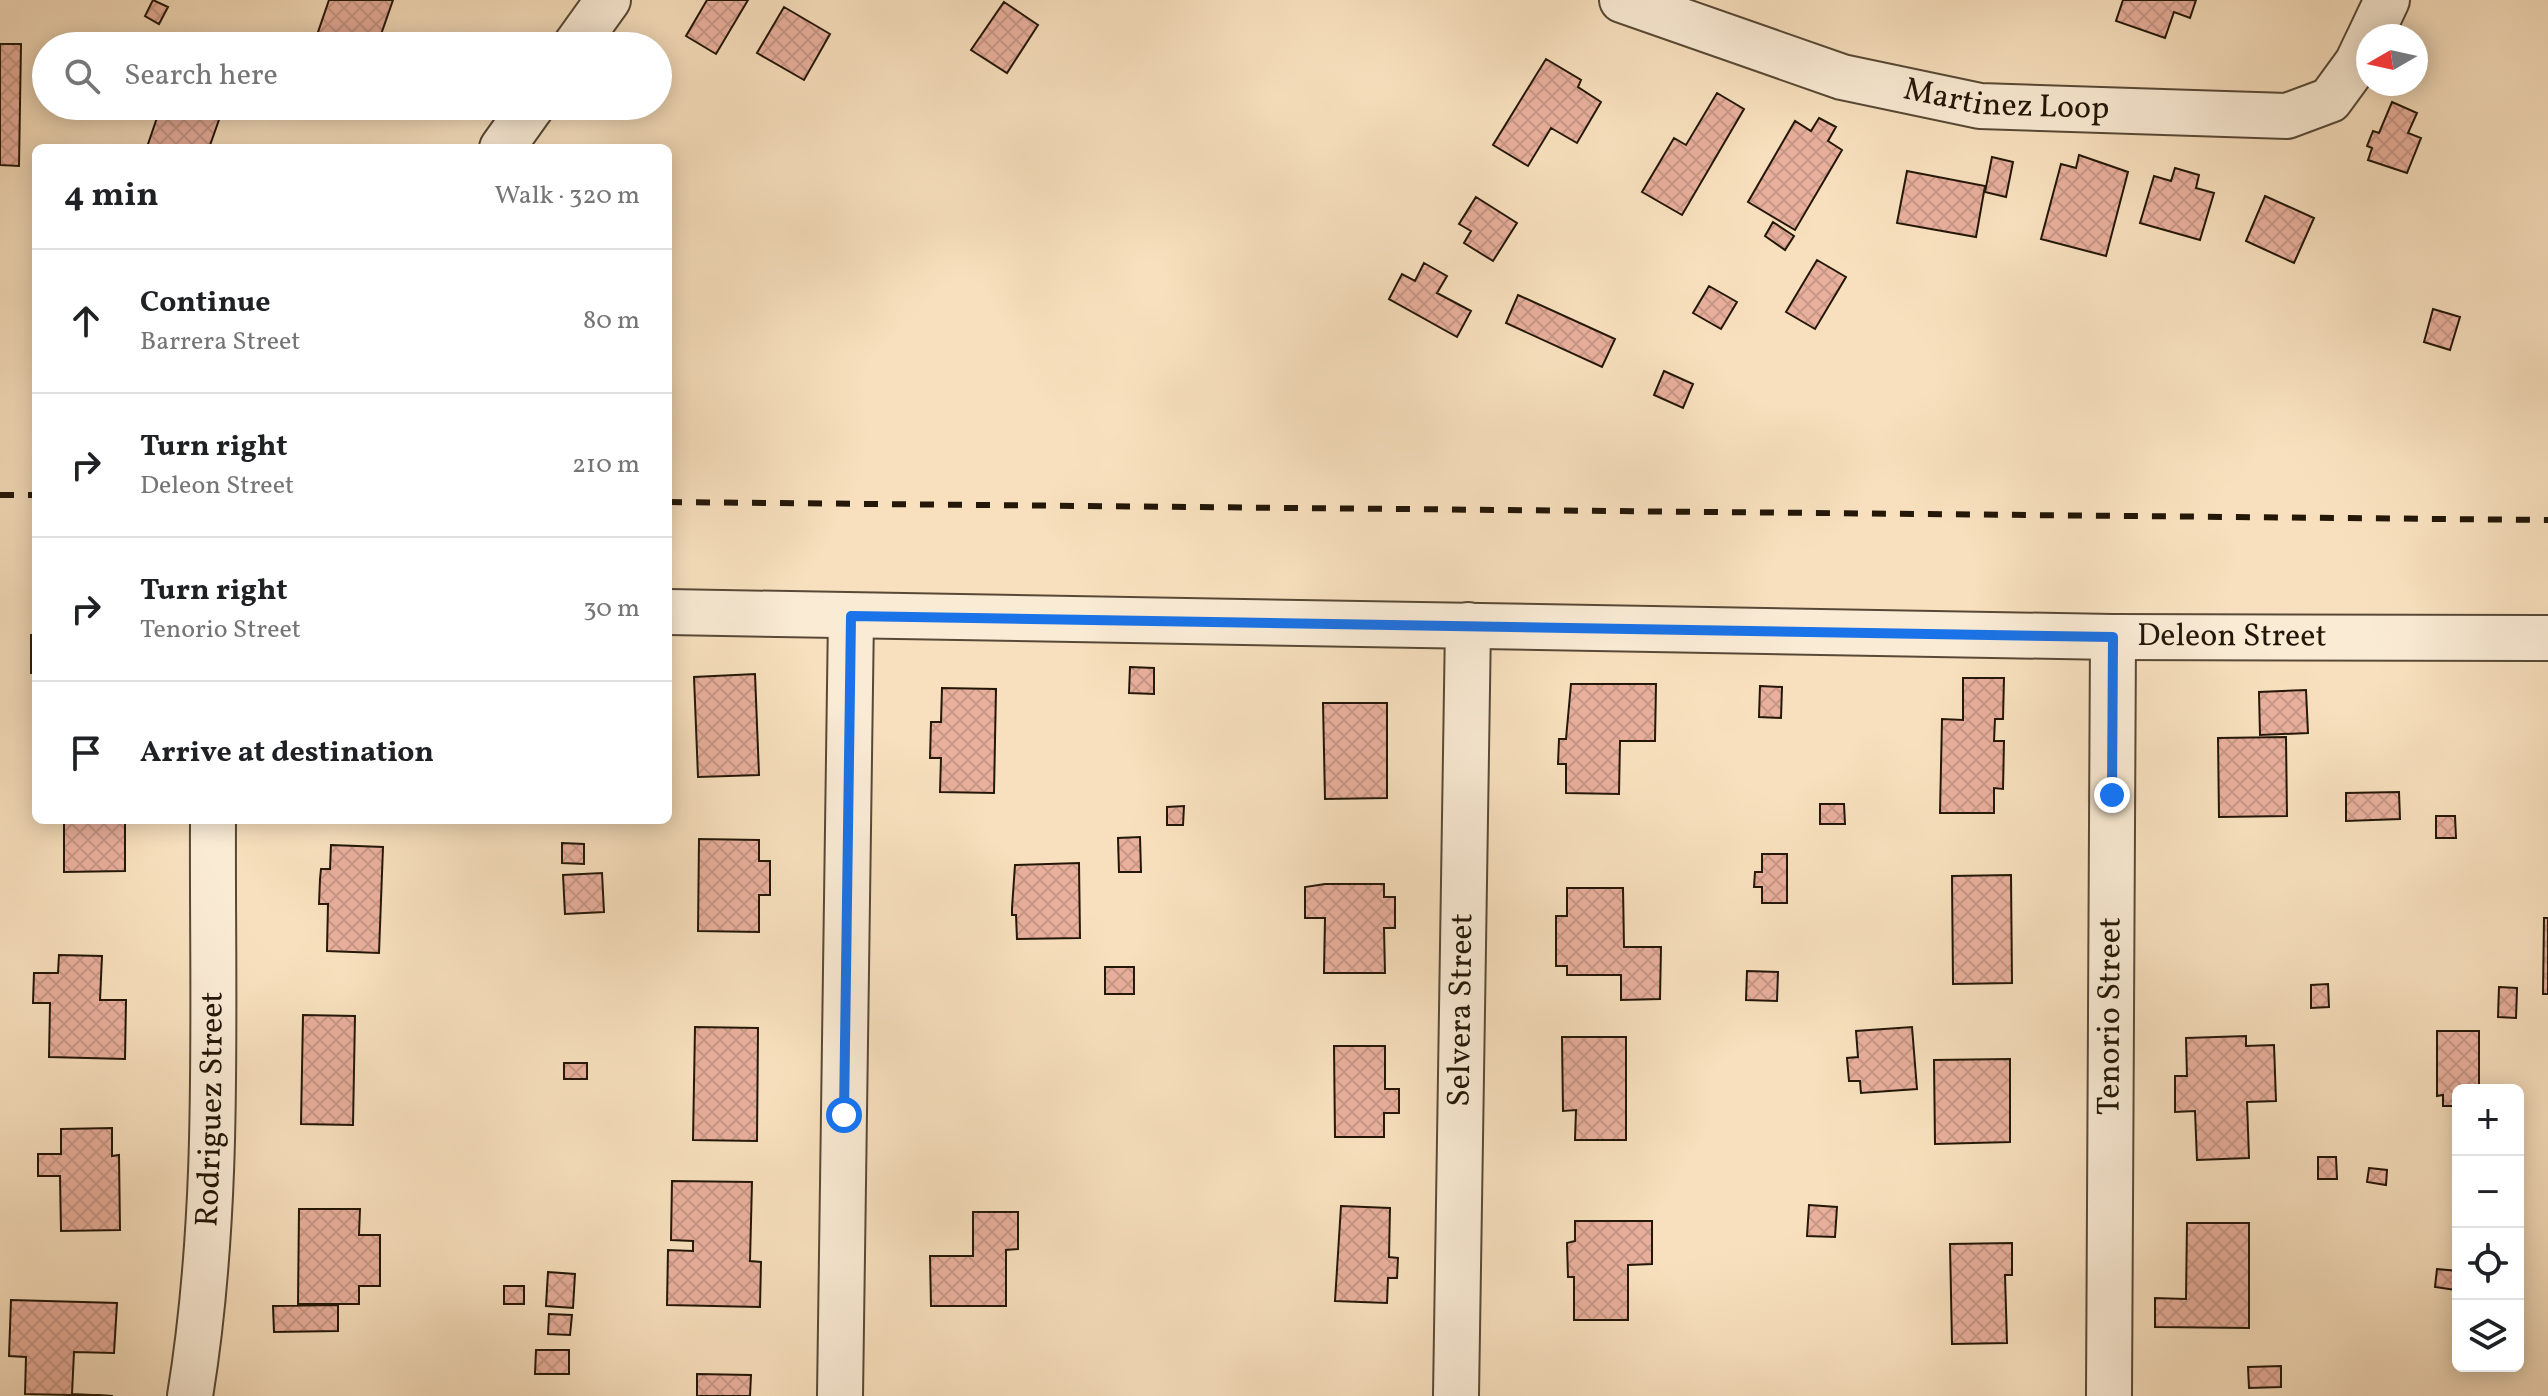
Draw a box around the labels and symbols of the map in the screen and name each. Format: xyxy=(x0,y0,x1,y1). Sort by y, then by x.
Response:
north arrow xyxy=(2356,24,2428,96)
street label: Martinez Loop xyxy=(1899,69,2110,132)
street label: Deleon Street xyxy=(2137,615,2327,659)
route end xyxy=(2094,777,2130,813)
street label: Selvera Street xyxy=(1439,913,1486,1107)
street label: Tenorio Street xyxy=(2088,917,2134,1115)
street label: Rodriguez Street xyxy=(186,991,235,1228)
route start xyxy=(826,1097,862,1133)

